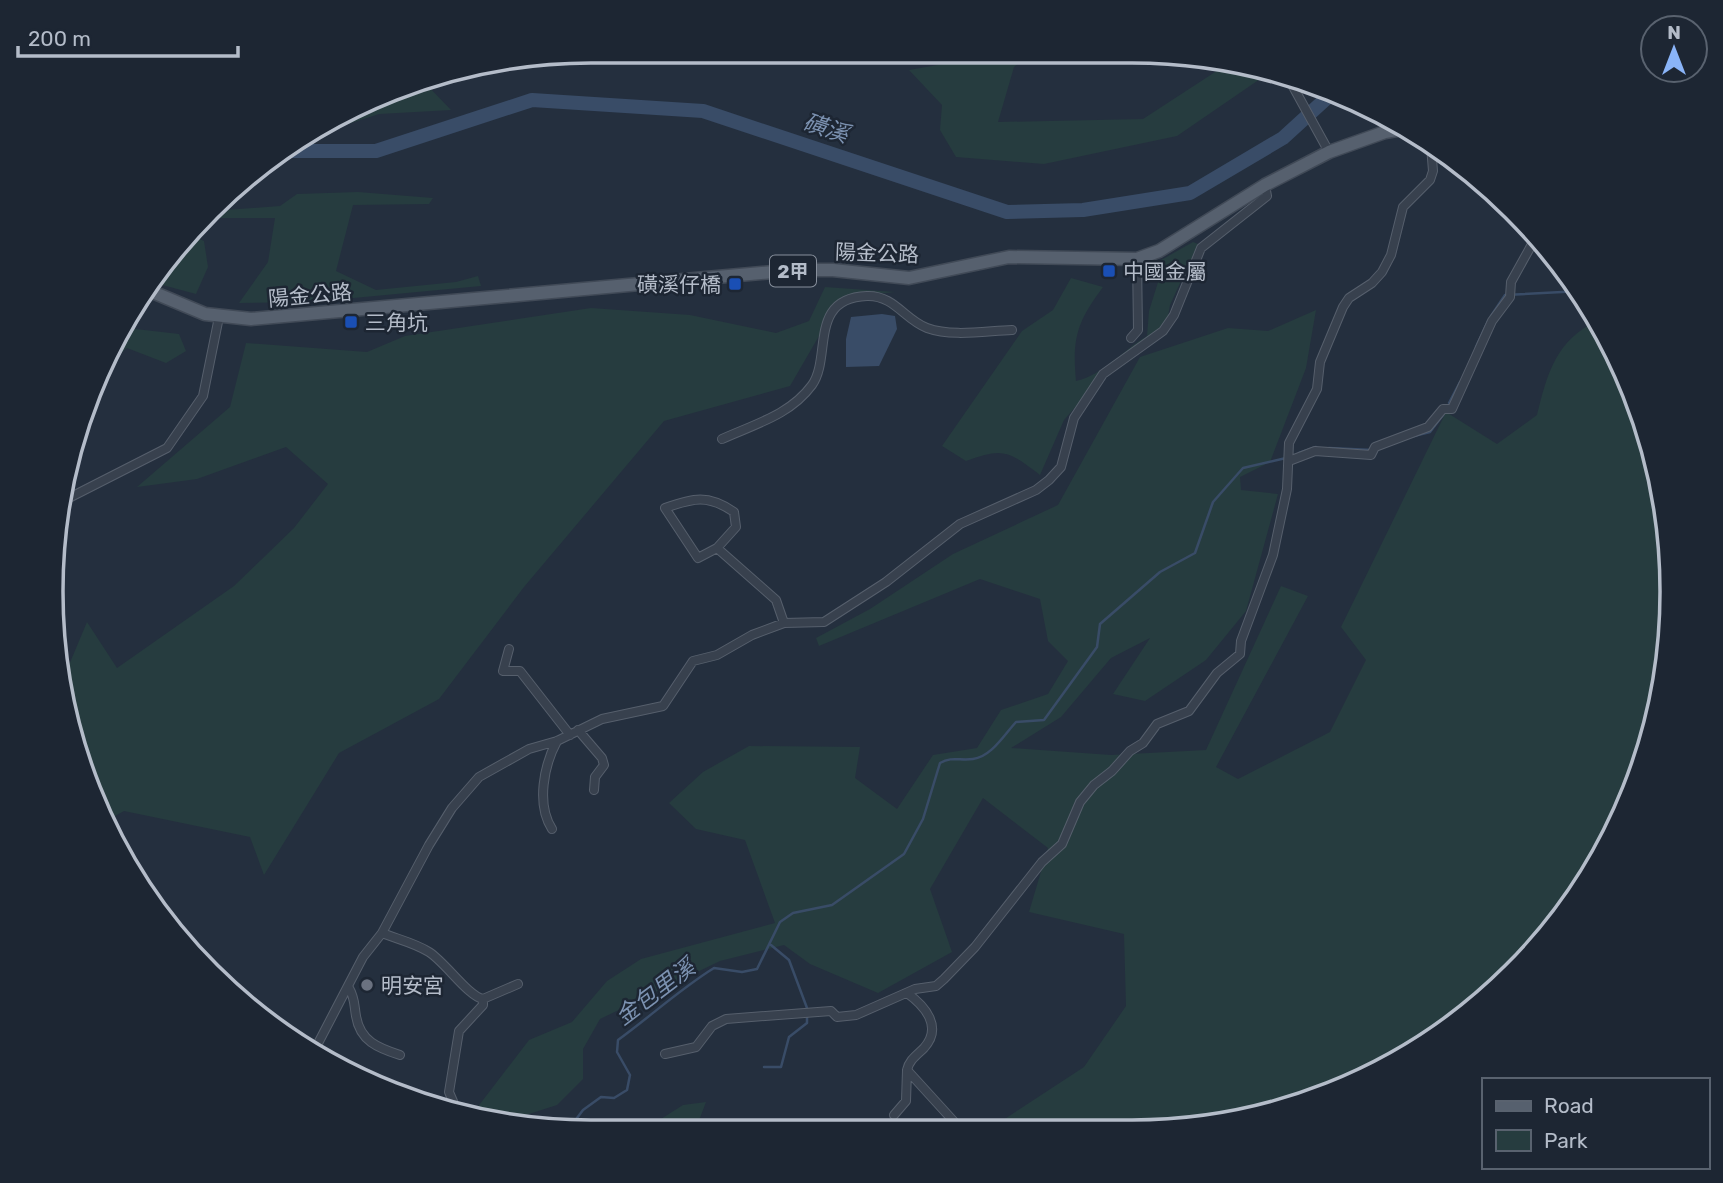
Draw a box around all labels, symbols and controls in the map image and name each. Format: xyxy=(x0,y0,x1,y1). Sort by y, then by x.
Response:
scale bar xyxy=(18,14,238,58)
north arrow xyxy=(1639,14,1709,84)
text: N xyxy=(1667,21,1681,44)
text: 200 m xyxy=(28,26,91,51)
water label: 磺溪 xyxy=(800,108,855,149)
street label: 陽金公路 xyxy=(835,239,919,267)
road number: 2甲 xyxy=(770,256,816,286)
place label: 中國金屬 xyxy=(1123,259,1207,284)
marker: 中國金屬 xyxy=(1101,263,1117,279)
place label: 磺溪仔橋 xyxy=(637,272,721,297)
marker: 磺溪仔橋 xyxy=(727,276,743,292)
street label: 陽金公路 xyxy=(267,279,353,311)
place label: 三角坑 xyxy=(365,310,428,335)
marker: 三角坑 xyxy=(343,314,359,330)
water label: 金包里溪 xyxy=(610,951,703,1031)
place label: 明安宮 xyxy=(381,973,444,998)
marker: 明安宮 xyxy=(359,977,375,993)
legend xyxy=(1482,1078,1709,1169)
text: Road xyxy=(1544,1093,1594,1118)
text: Park xyxy=(1544,1128,1588,1153)

